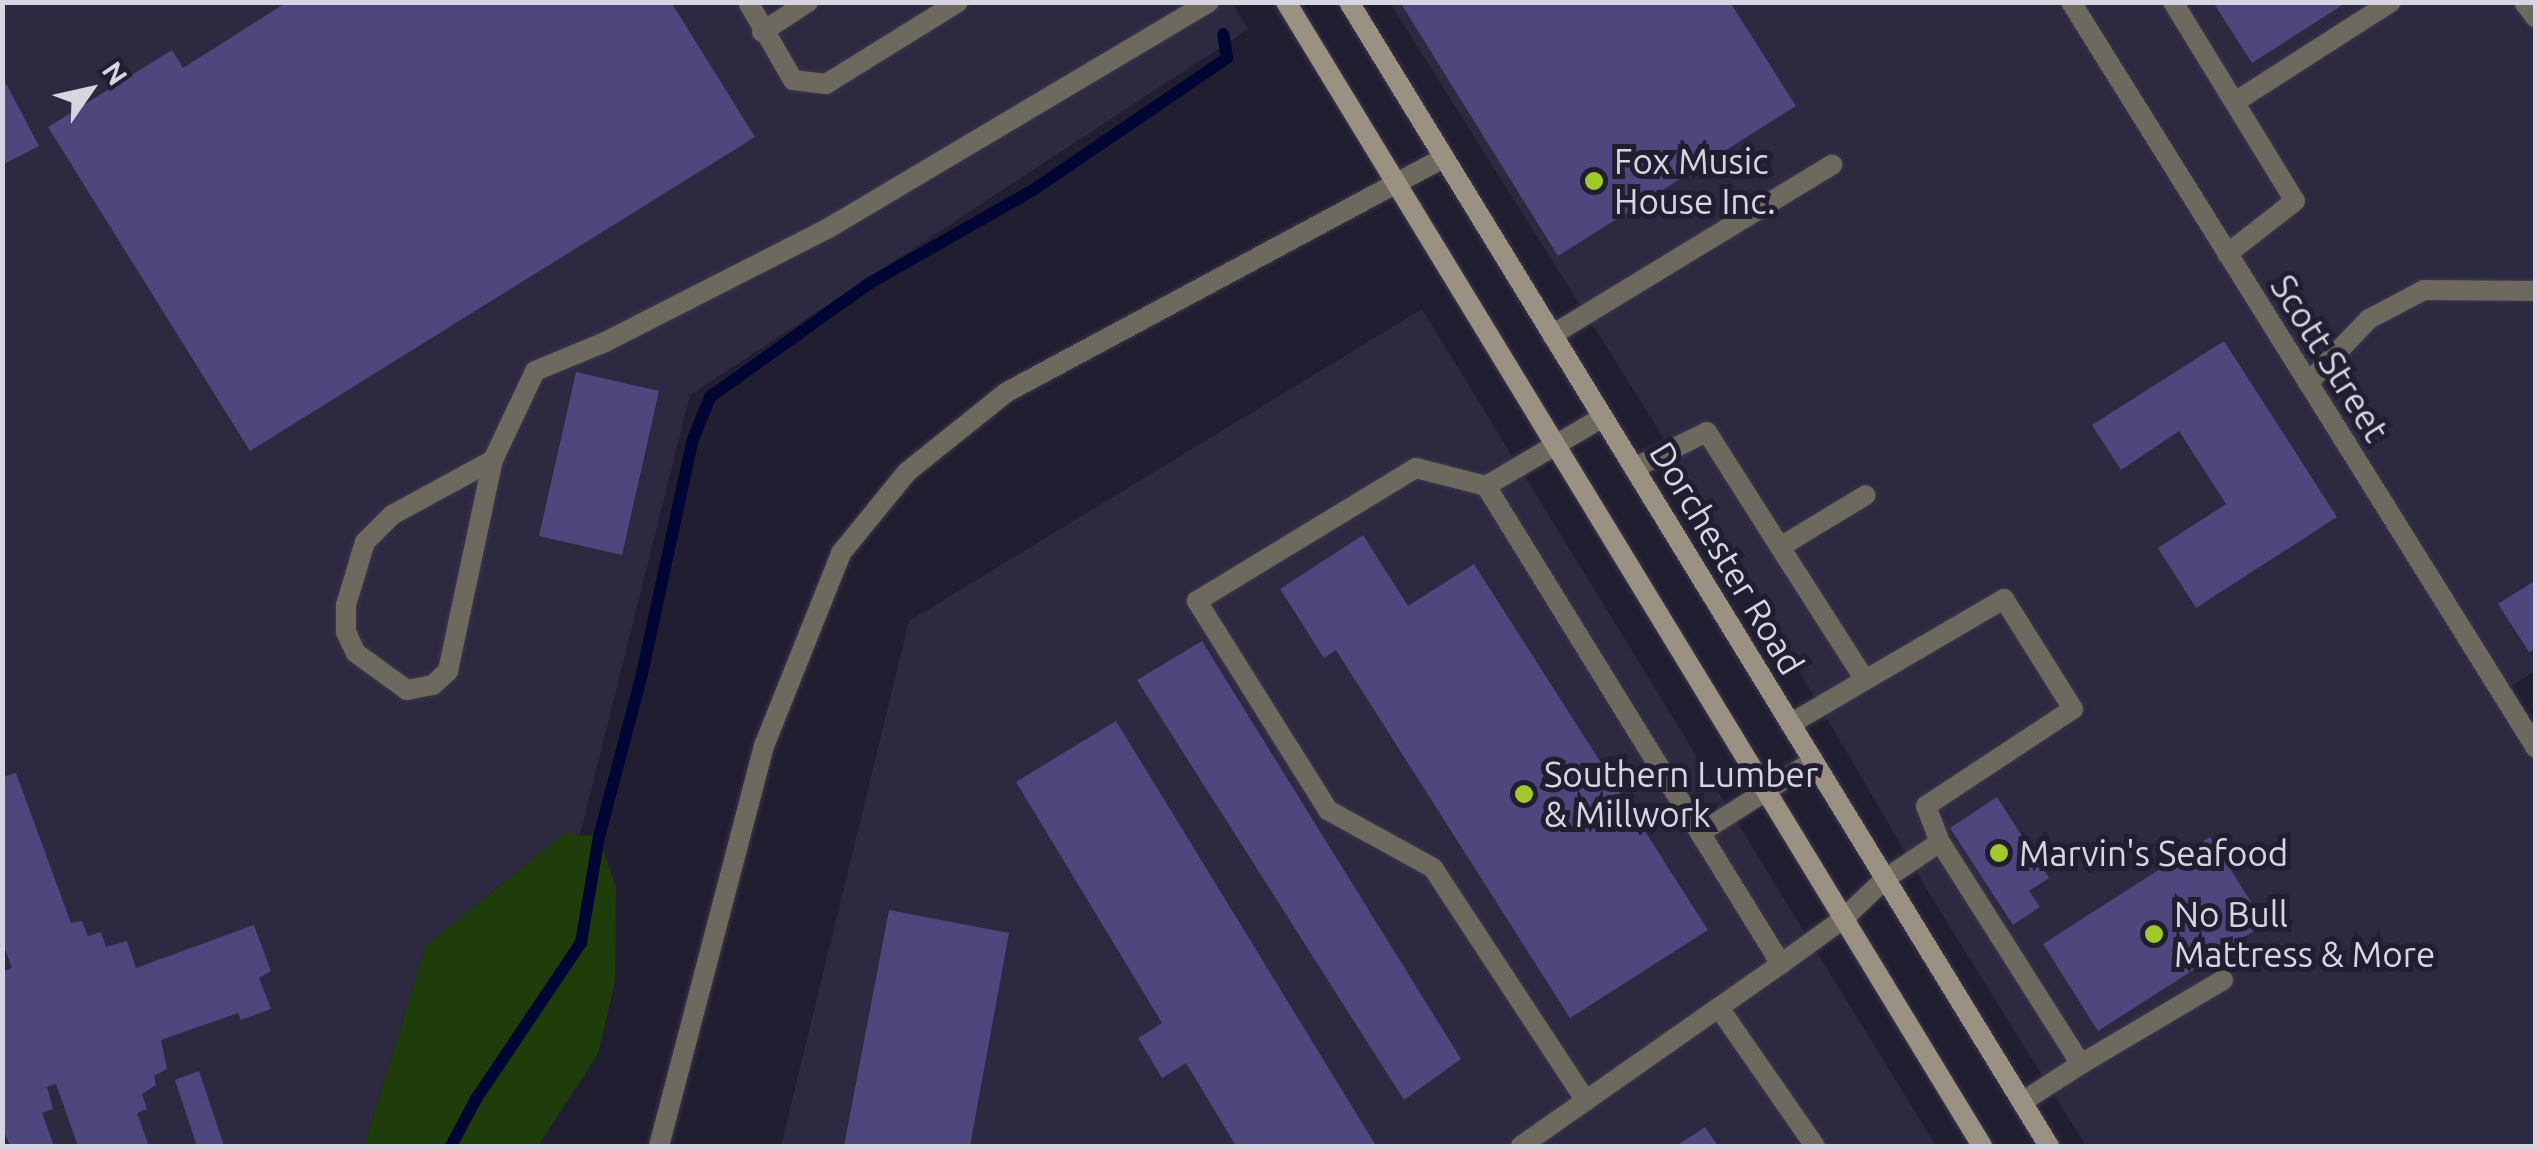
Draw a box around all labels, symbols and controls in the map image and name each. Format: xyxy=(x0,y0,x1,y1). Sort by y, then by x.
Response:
north arrow xyxy=(40,40,140,140)
text: N xyxy=(97,56,134,90)
place label: Fox Music House Inc. xyxy=(1614,140,1776,222)
marker: Fox Music House Inc. xyxy=(1583,170,1605,192)
street label: Scott Street xyxy=(2262,267,2398,449)
street label: Dorchester Road xyxy=(1641,434,1813,682)
place label: Southern Lumber & Millwork xyxy=(1544,753,1818,835)
marker: Southern Lumber & Millwork xyxy=(1513,783,1535,805)
place label: Marvin's Seafood xyxy=(2019,832,2288,874)
marker: Marvin's Seafood xyxy=(1988,842,2010,864)
place label: No Bull Mattress & More xyxy=(2174,893,2435,975)
marker: No Bull Mattress & More xyxy=(2143,923,2165,945)

